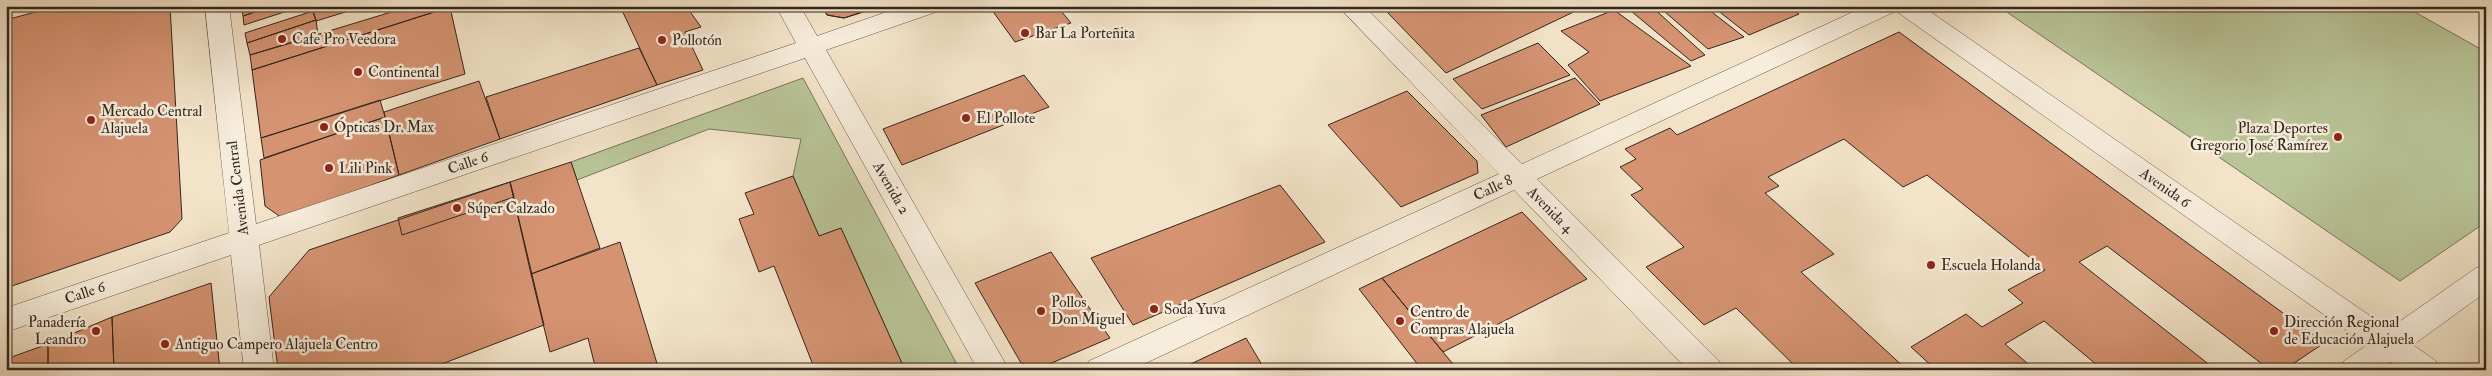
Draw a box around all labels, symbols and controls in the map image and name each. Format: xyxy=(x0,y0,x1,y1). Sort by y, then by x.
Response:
place label: Bar La Porteñita xyxy=(1035,24,1136,43)
marker: Bar La Porteñita xyxy=(1019,27,1031,39)
place label: Cafe Pro Veedora xyxy=(292,30,397,49)
place label: Pollotón xyxy=(672,31,722,50)
marker: Cafe Pro Veedora xyxy=(276,33,288,45)
marker: Pollotón xyxy=(656,34,668,46)
place label: Continental xyxy=(368,63,439,82)
marker: Continental xyxy=(352,66,364,78)
place label: Mercado Central Alajuela xyxy=(100,102,203,138)
place label: El Pollote xyxy=(976,109,1035,128)
marker: El Pollote xyxy=(960,112,972,124)
marker: Mercado Central Alajuela xyxy=(85,114,97,126)
place label: Ópticas Dr. Max xyxy=(334,116,434,138)
place label: Plaza Deportes Gregorio José Ramírez xyxy=(2190,119,2328,156)
marker: Ópticas Dr. Max xyxy=(318,121,330,133)
marker: Plaza Deportes Gregorio José Ramírez xyxy=(2332,131,2344,143)
street label: Avenida Central xyxy=(223,139,253,238)
street label: Calle 6 xyxy=(445,147,492,179)
street label: Avenida 2 xyxy=(868,157,914,218)
place label: Lili Pink xyxy=(339,159,392,178)
marker: Lili Pink xyxy=(323,162,335,174)
street label: Avenida 6 xyxy=(2135,163,2195,213)
street label: Calle 8 xyxy=(1470,171,1516,205)
street label: Avenida 4 xyxy=(1522,182,1578,238)
place label: Súper Calzado xyxy=(467,199,555,219)
marker: Súper Calzado xyxy=(451,202,463,214)
place label: Escuela Holanda xyxy=(1941,256,2042,275)
marker: Escuela Holanda xyxy=(1925,259,1937,271)
street label: Calle 6 xyxy=(62,277,109,309)
place label: Pollos Don Miguel xyxy=(1051,293,1125,329)
place label: Soda Yuva xyxy=(1164,300,1227,319)
marker: Soda Yuva xyxy=(1148,303,1160,315)
place label: Centro de Compras Alajuela xyxy=(1410,303,1515,340)
marker: Pollos Don Miguel xyxy=(1035,305,1047,317)
place label: Panadería Leandro xyxy=(28,313,87,349)
place label: Dirección Regional de Educación Alajuela xyxy=(2284,313,2415,349)
marker: Centro de Compras Alajuela xyxy=(1394,315,1406,327)
marker: Panadería Leandro xyxy=(90,325,102,337)
marker: Dirección Regional de Educación Alajuela xyxy=(2268,325,2280,337)
place label: Antiguo Campero Alajuela Centro xyxy=(174,335,378,355)
marker: Antiguo Campero Alajuela Centro xyxy=(159,338,171,350)

